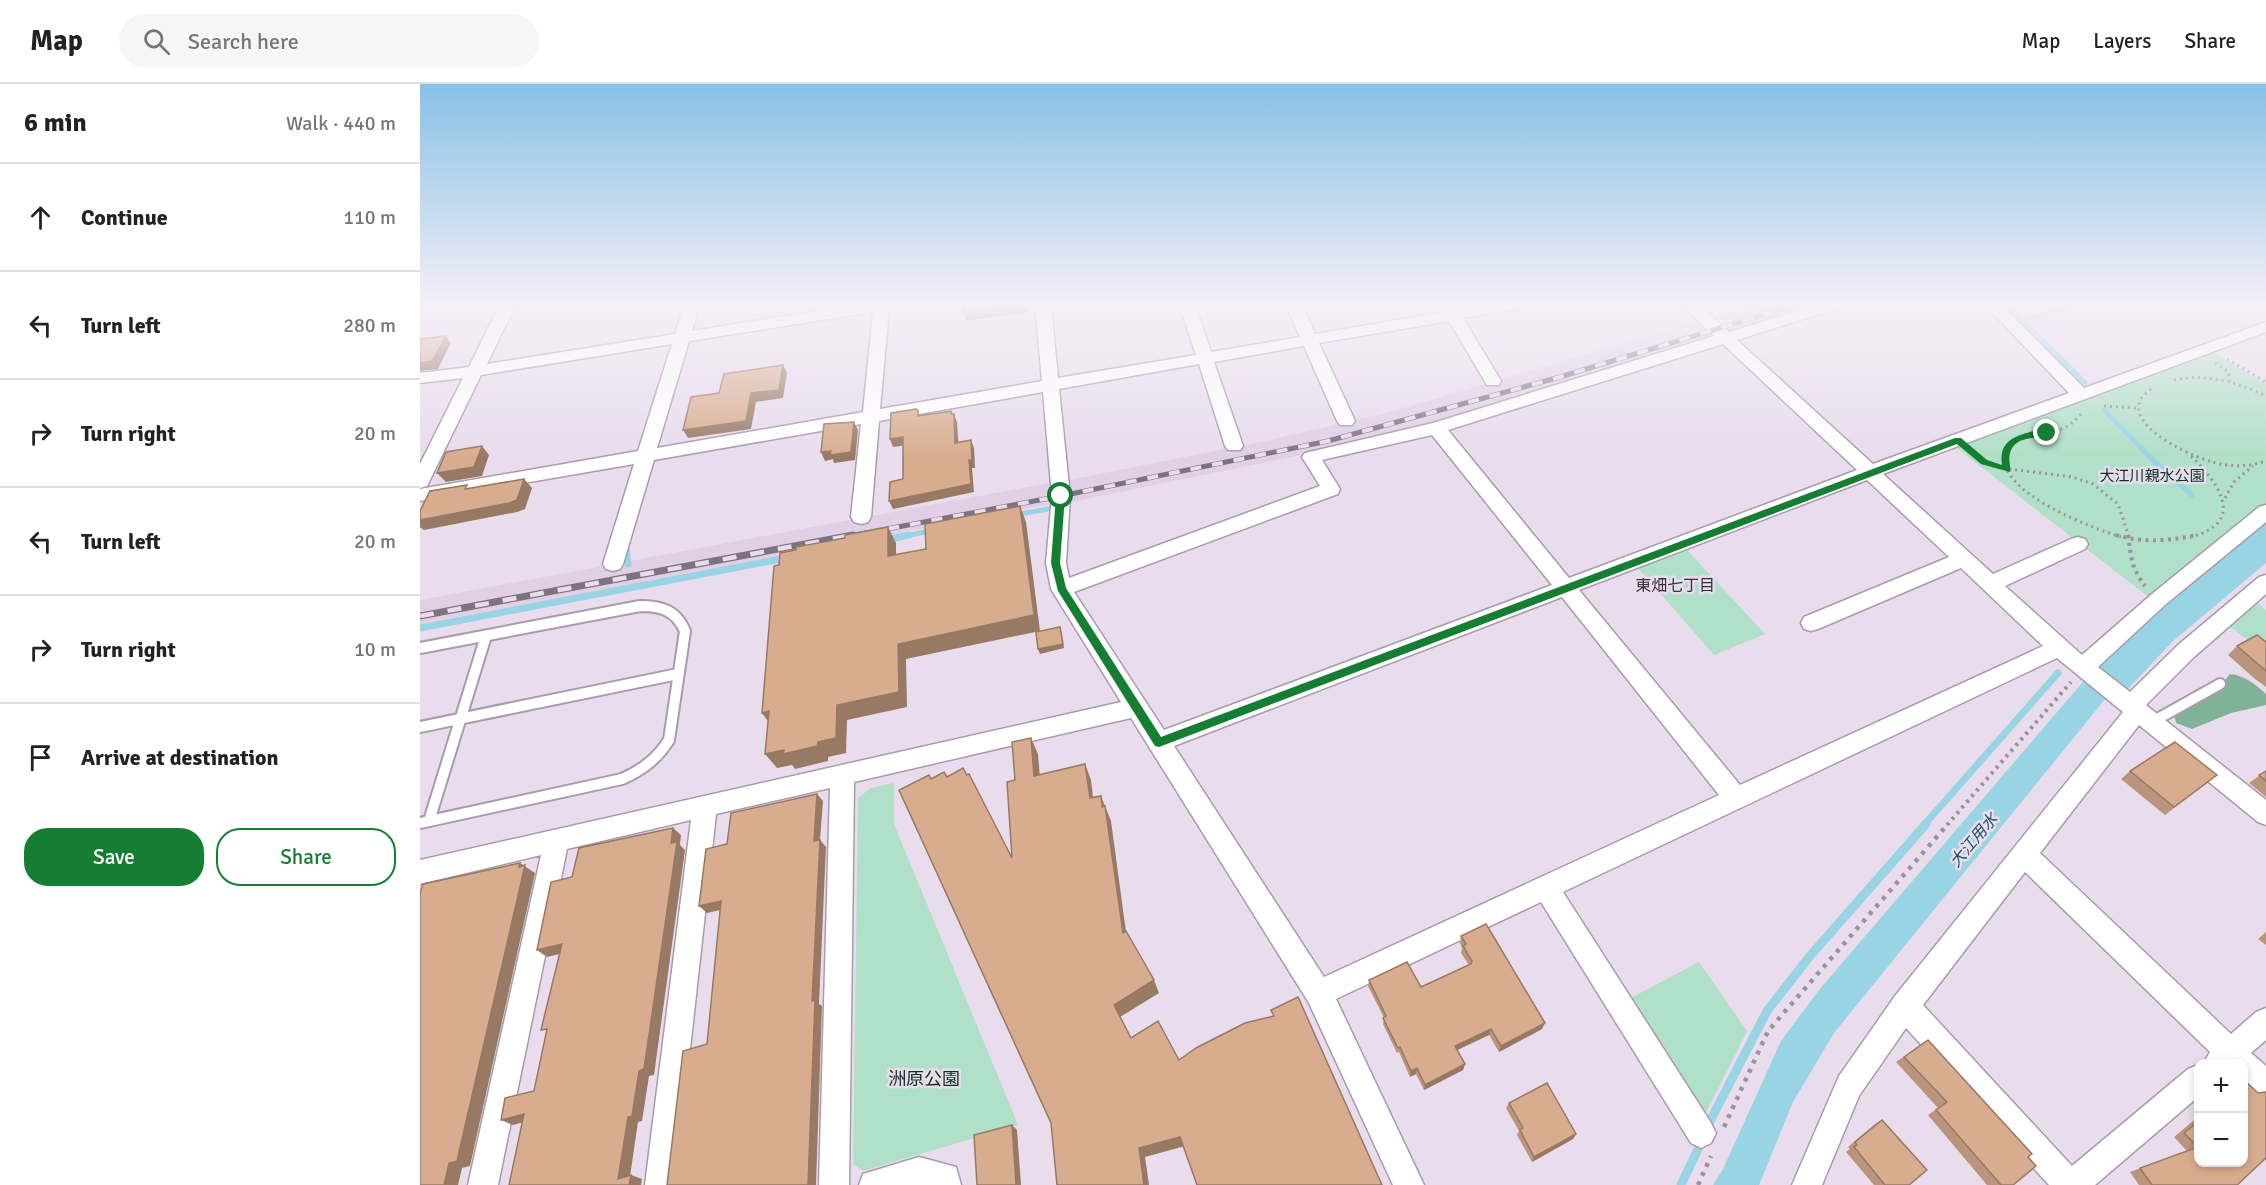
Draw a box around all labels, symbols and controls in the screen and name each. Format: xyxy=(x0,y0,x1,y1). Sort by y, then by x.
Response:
search box xyxy=(119,14,539,68)
text: Map xyxy=(30,24,83,58)
icon: search xyxy=(140,25,173,58)
text: Search here xyxy=(188,28,299,55)
text: Map xyxy=(2022,28,2060,54)
text: Layers xyxy=(2093,28,2151,54)
text: Share xyxy=(2184,28,2236,54)
text: 6 min xyxy=(24,107,87,139)
text: Walk · 440 m xyxy=(286,111,396,136)
icon: ahead xyxy=(24,201,57,234)
text: Continue xyxy=(81,204,168,231)
text: 110 m xyxy=(343,205,396,230)
icon: left xyxy=(24,309,57,342)
text: Turn left xyxy=(81,312,161,339)
text: 280 m xyxy=(343,313,396,338)
icon: right xyxy=(24,417,57,450)
route end xyxy=(2033,419,2059,445)
text: Turn right xyxy=(81,420,176,447)
text: 20 m xyxy=(354,421,396,446)
park label: 大江川親水公園 xyxy=(2099,467,2205,485)
route start xyxy=(1047,482,1073,508)
icon: left xyxy=(24,525,57,558)
text: Turn left xyxy=(81,528,161,555)
text: 20 m xyxy=(354,529,396,554)
district label: 東畑七丁目 xyxy=(1635,576,1715,596)
icon: right xyxy=(24,633,57,666)
text: Turn right xyxy=(81,636,176,663)
text: 10 m xyxy=(354,637,396,662)
icon: arrive xyxy=(24,741,57,774)
text: Arrive at destination xyxy=(81,744,278,771)
water label: 大江用水 xyxy=(1946,808,2003,872)
button: Save xyxy=(24,828,204,886)
button: Share xyxy=(216,828,396,886)
map controls xyxy=(2194,1059,2248,1167)
button: + xyxy=(2194,1059,2248,1113)
park label: 洲原公園 xyxy=(888,1068,960,1090)
button: − xyxy=(2194,1113,2248,1167)

